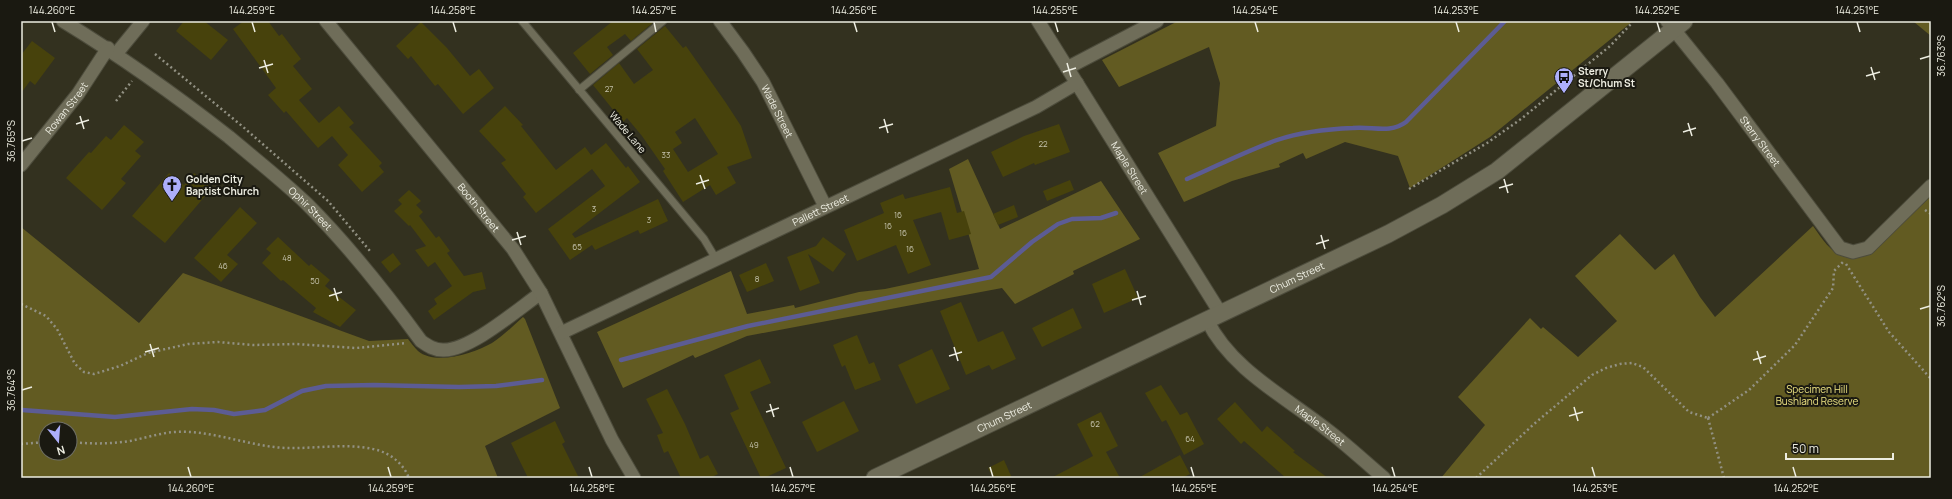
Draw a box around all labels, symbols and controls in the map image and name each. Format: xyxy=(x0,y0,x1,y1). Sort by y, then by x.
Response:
text: 144.260°E xyxy=(29,3,75,17)
text: 144.259°E xyxy=(229,3,275,17)
text: 144.258°E xyxy=(430,3,476,17)
text: 144.257°E xyxy=(632,3,677,17)
text: 144.256°E xyxy=(831,3,877,17)
text: 144.255°E xyxy=(1032,3,1078,17)
text: 144.254°E xyxy=(1232,3,1278,17)
text: 144.253°E xyxy=(1433,3,1479,17)
text: 144.252°E xyxy=(1634,3,1680,17)
text: 144.251°E xyxy=(1835,3,1879,17)
text: 36.763°S xyxy=(1934,35,1948,77)
place label: Sterry St/Chum St xyxy=(1578,64,1635,90)
bus stop icon: Sterry St/Chum St xyxy=(1553,66,1575,94)
street label: Rowan Street xyxy=(42,79,91,137)
street label: Wade Street xyxy=(758,82,797,140)
house number: 27 xyxy=(605,83,613,94)
street label: Wade Lane xyxy=(606,108,650,156)
street label: Sterry Street xyxy=(1737,113,1784,169)
text: 36.765°S xyxy=(4,120,18,162)
house number: 22 xyxy=(1038,138,1048,149)
street label: Maple Street xyxy=(1108,139,1151,197)
house number: 33 xyxy=(662,149,670,160)
place label: Golden City Baptist Church xyxy=(186,172,259,198)
church icon: Golden City Baptist Church xyxy=(161,174,183,202)
street label: Booth Street xyxy=(455,180,503,235)
street label: Ophir Street xyxy=(286,183,336,233)
street label: Pallett Street xyxy=(790,190,851,229)
house number: 3 xyxy=(592,203,596,214)
house number: 16 xyxy=(894,209,902,220)
house number: 3 xyxy=(647,214,651,225)
house number: 16 xyxy=(884,220,892,231)
house number: 16 xyxy=(899,227,907,238)
house number: 65 xyxy=(572,241,582,252)
house number: 16 xyxy=(906,243,914,254)
house number: 48 xyxy=(282,252,292,263)
street label: Chum Street xyxy=(1267,258,1326,296)
house number: 46 xyxy=(218,260,228,271)
house number: 8 xyxy=(755,273,760,284)
house number: 50 xyxy=(310,275,320,286)
text: 36.762°S xyxy=(1934,285,1948,327)
text: 36.764°S xyxy=(4,369,18,411)
park label: Specimen Hill Bushland Reserve xyxy=(1776,382,1858,408)
street label: Chum Street xyxy=(974,398,1034,436)
street label: Maple Street xyxy=(1292,402,1348,449)
house number: 62 xyxy=(1090,418,1100,429)
north arrow xyxy=(38,421,78,461)
house number: 64 xyxy=(1185,433,1195,444)
scale bar xyxy=(1786,435,1893,461)
house number: 49 xyxy=(749,439,759,450)
text: 50 m xyxy=(1792,440,1819,457)
text: N xyxy=(55,443,67,459)
text: 144.260°E xyxy=(168,481,214,495)
text: 144.259°E xyxy=(368,481,414,495)
text: 144.258°E xyxy=(569,481,615,495)
text: 144.257°E xyxy=(771,481,816,495)
text: 144.256°E xyxy=(970,481,1016,495)
text: 144.255°E xyxy=(1171,481,1217,495)
text: 144.254°E xyxy=(1372,481,1418,495)
text: 144.253°E xyxy=(1572,481,1618,495)
text: 144.252°E xyxy=(1773,481,1819,495)

